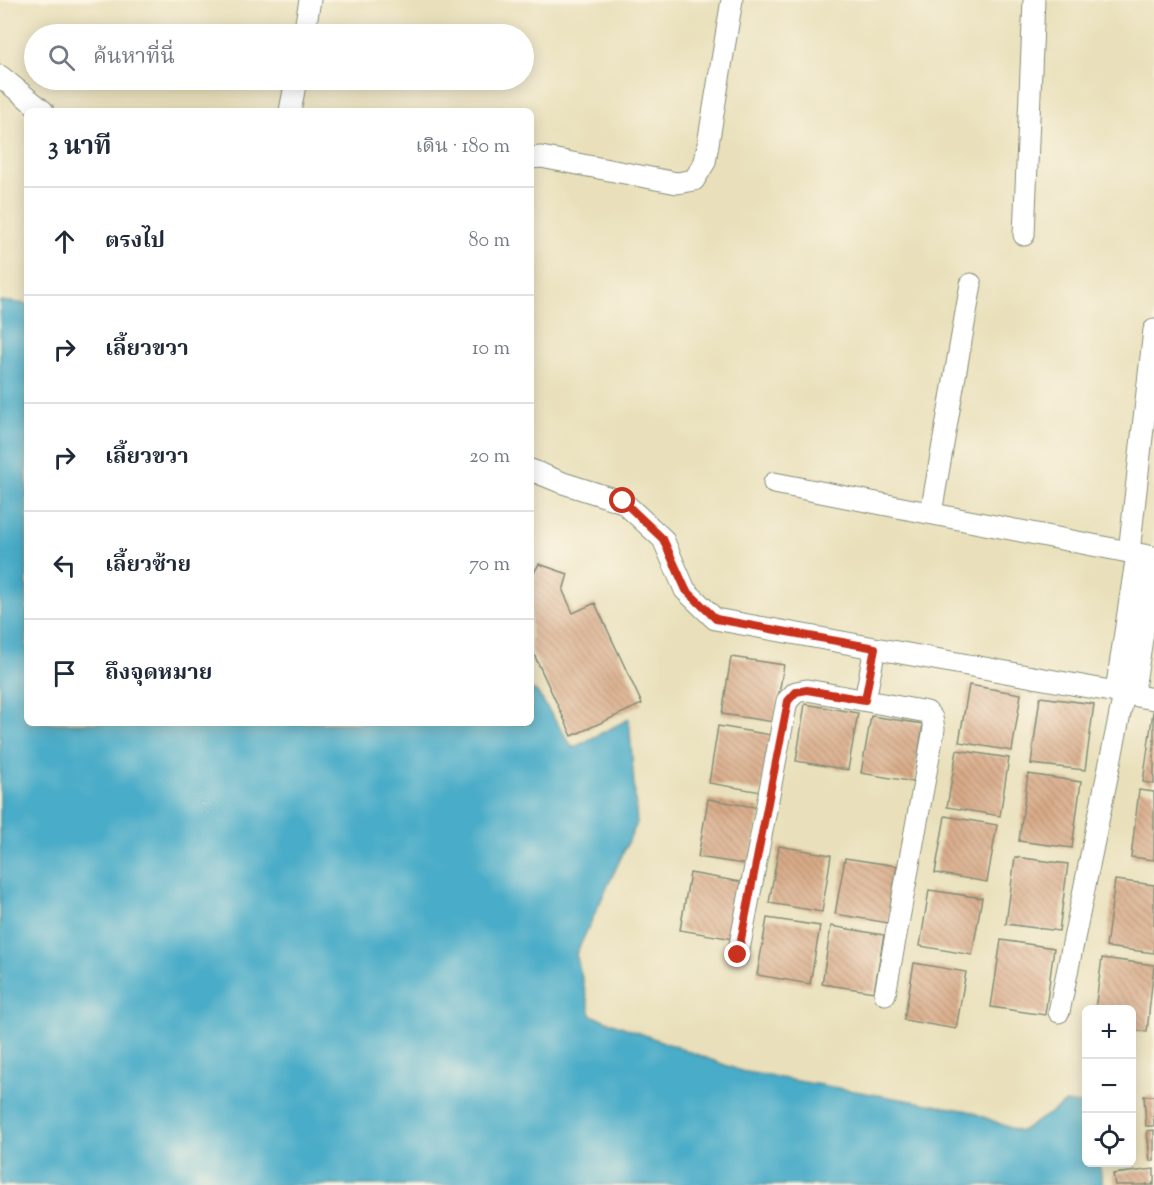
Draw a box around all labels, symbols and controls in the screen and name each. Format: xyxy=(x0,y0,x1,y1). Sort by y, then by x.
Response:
search box xyxy=(24,24,534,90)
icon: search xyxy=(45,41,78,74)
text: ค้นหาที่นี่ xyxy=(93,42,175,74)
text: 3 นาที xyxy=(48,129,112,166)
text: เดิน · 180 m xyxy=(415,133,510,162)
icon: ahead xyxy=(48,225,81,258)
text: ตรงไป xyxy=(105,226,165,258)
text: 80 m xyxy=(469,227,510,256)
icon: right xyxy=(48,333,81,366)
text: เลี้ยวขวา xyxy=(105,334,189,366)
text: 10 m xyxy=(472,335,510,364)
icon: right xyxy=(48,441,81,474)
text: เลี้ยวขวา xyxy=(105,442,189,474)
text: 20 m xyxy=(469,443,510,472)
route start xyxy=(609,487,635,513)
icon: left xyxy=(48,549,81,582)
text: เลี้ยวซ้าย xyxy=(105,550,191,582)
text: 70 m xyxy=(469,551,510,580)
icon: arrive xyxy=(48,657,81,690)
text: ถึงจุดหมาย xyxy=(105,658,212,690)
route end xyxy=(724,941,750,967)
map controls xyxy=(1082,1005,1136,1167)
button: + xyxy=(1082,1005,1136,1059)
button: − xyxy=(1082,1059,1136,1113)
button: locate xyxy=(1082,1113,1136,1167)

